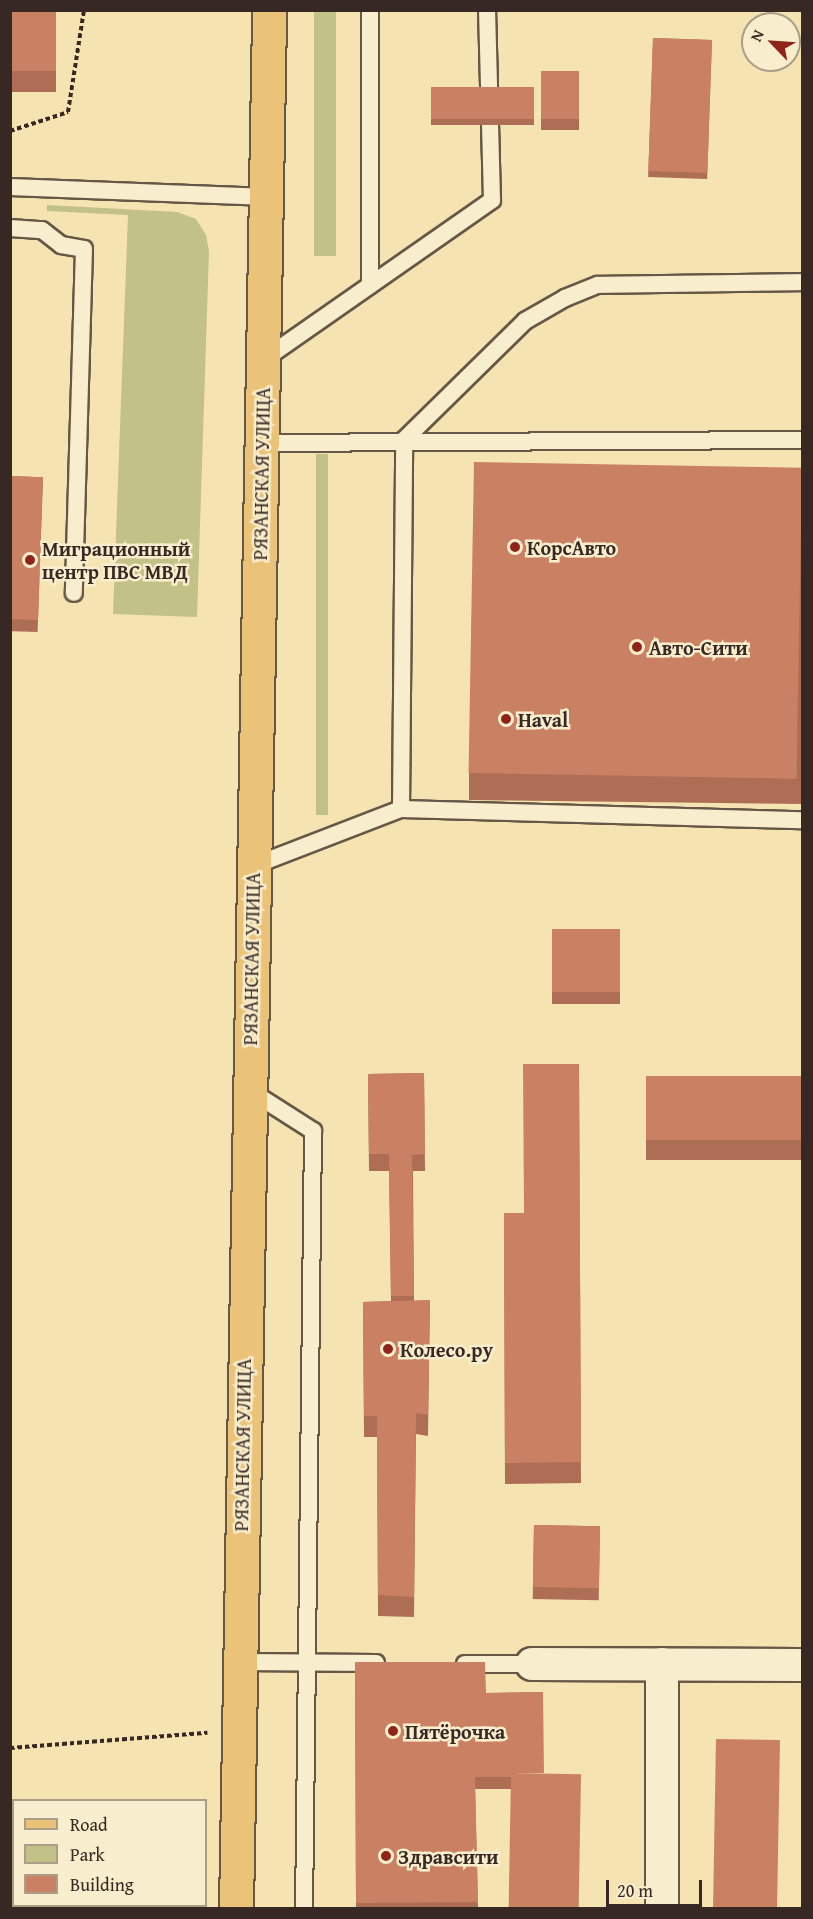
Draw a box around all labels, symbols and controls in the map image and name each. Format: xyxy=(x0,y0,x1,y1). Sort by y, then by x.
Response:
north arrow xyxy=(741,12,801,72)
text: N xyxy=(743,25,770,45)
street label: РЯЗАНСКАЯ УЛИЦА xyxy=(247,387,275,561)
place label: КорсАвто xyxy=(527,535,616,559)
place label: Миграционный центр ПВС МВД xyxy=(42,536,190,583)
marker: КорсАвто xyxy=(508,540,522,554)
marker: Миграционный центр ПВС МВД xyxy=(23,553,37,567)
place label: Авто-Сити xyxy=(649,635,748,659)
marker: Авто-Сити xyxy=(630,640,644,654)
place label: Haval xyxy=(518,707,568,731)
marker: Haval xyxy=(499,712,513,726)
street label: РЯЗАНСКАЯ УЛИЦА xyxy=(237,872,265,1046)
place label: Колесо.ру xyxy=(400,1337,493,1361)
marker: Колесо.ру xyxy=(381,1342,395,1356)
street label: РЯЗАНСКАЯ УЛИЦА xyxy=(228,1358,256,1532)
place label: Пятёрочка xyxy=(405,1719,505,1743)
marker: Пятёрочка xyxy=(386,1724,400,1738)
legend xyxy=(12,1799,207,1907)
text: Road xyxy=(70,1811,108,1838)
text: Park xyxy=(70,1841,105,1868)
place label: Здравсити xyxy=(398,1844,499,1868)
marker: Здравсити xyxy=(379,1849,393,1863)
scale bar xyxy=(609,1868,705,1906)
text: Building xyxy=(70,1871,134,1898)
text: 20 m xyxy=(617,1877,653,1904)

